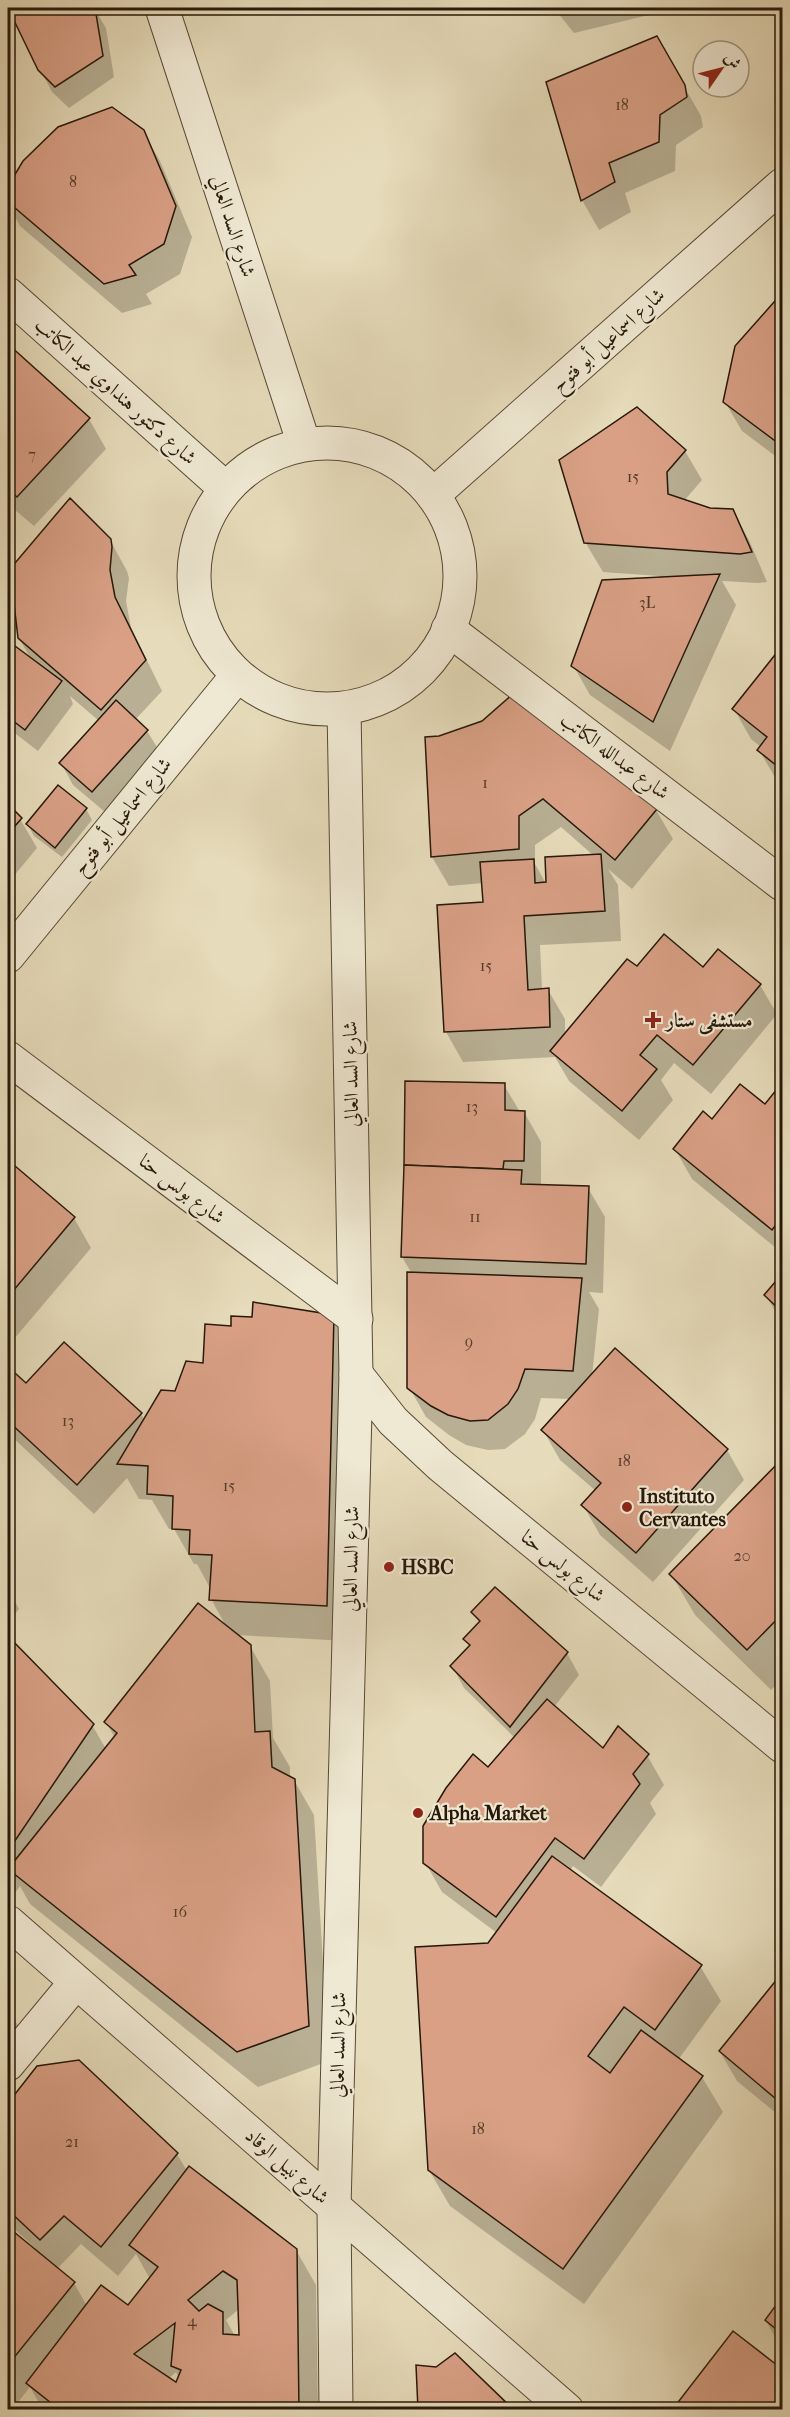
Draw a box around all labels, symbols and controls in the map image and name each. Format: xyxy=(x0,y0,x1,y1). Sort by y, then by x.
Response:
north arrow xyxy=(691,39,751,99)
text: ش xyxy=(721,49,745,73)
house number: 18 xyxy=(615,95,629,114)
house number: 8 xyxy=(69,172,77,191)
street label: شارع السد العالي xyxy=(200,172,260,282)
street label: شارع اسماعيل أبو فتوح xyxy=(545,281,673,401)
street label: شارع دكتور هنداوي عبد الكاتب xyxy=(27,313,201,474)
house number: 7 xyxy=(28,445,36,464)
house number: 15 xyxy=(627,467,639,486)
house number: 3L xyxy=(639,593,655,612)
street label: شارع عبدالله الكاتب xyxy=(553,708,674,809)
street label: شارع اسماعيل أبو فتوح xyxy=(65,751,181,883)
house number: 1 xyxy=(482,773,488,792)
house number: 15 xyxy=(480,956,492,975)
place label: مستشفى ستار xyxy=(664,1009,753,1035)
marker: مستشفى ستار xyxy=(644,1011,662,1029)
street label: شارع السد العالي xyxy=(339,1021,369,1127)
house number: 13 xyxy=(466,1097,478,1116)
street label: شارع بولس حنا xyxy=(131,1149,230,1234)
house number: 11 xyxy=(469,1207,481,1226)
house number: 9 xyxy=(465,1332,473,1351)
house number: 13 xyxy=(62,1411,74,1430)
house number: 18 xyxy=(617,1451,631,1470)
house number: 15 xyxy=(223,1476,235,1495)
place label: Instituto Cervantes xyxy=(639,1485,726,1531)
marker: Instituto Cervantes xyxy=(620,1500,634,1514)
street label: شارع السد العالي xyxy=(339,1506,369,1612)
street label: شارع بولس حنا xyxy=(512,1525,610,1612)
house number: 20 xyxy=(733,1546,751,1565)
place label: HSBC xyxy=(401,1556,454,1579)
marker: HSBC xyxy=(382,1560,396,1574)
place label: Alpha Market xyxy=(428,1802,548,1825)
marker: Alpha Market xyxy=(411,1806,425,1820)
house number: 16 xyxy=(173,1902,187,1921)
street label: شارع السد العالي xyxy=(326,1992,356,2098)
house number: 18 xyxy=(471,2119,485,2138)
street label: شارع نبيل الوقاد xyxy=(236,2123,334,2213)
house number: 21 xyxy=(65,2132,79,2151)
house number: 4 xyxy=(187,2311,197,2330)

